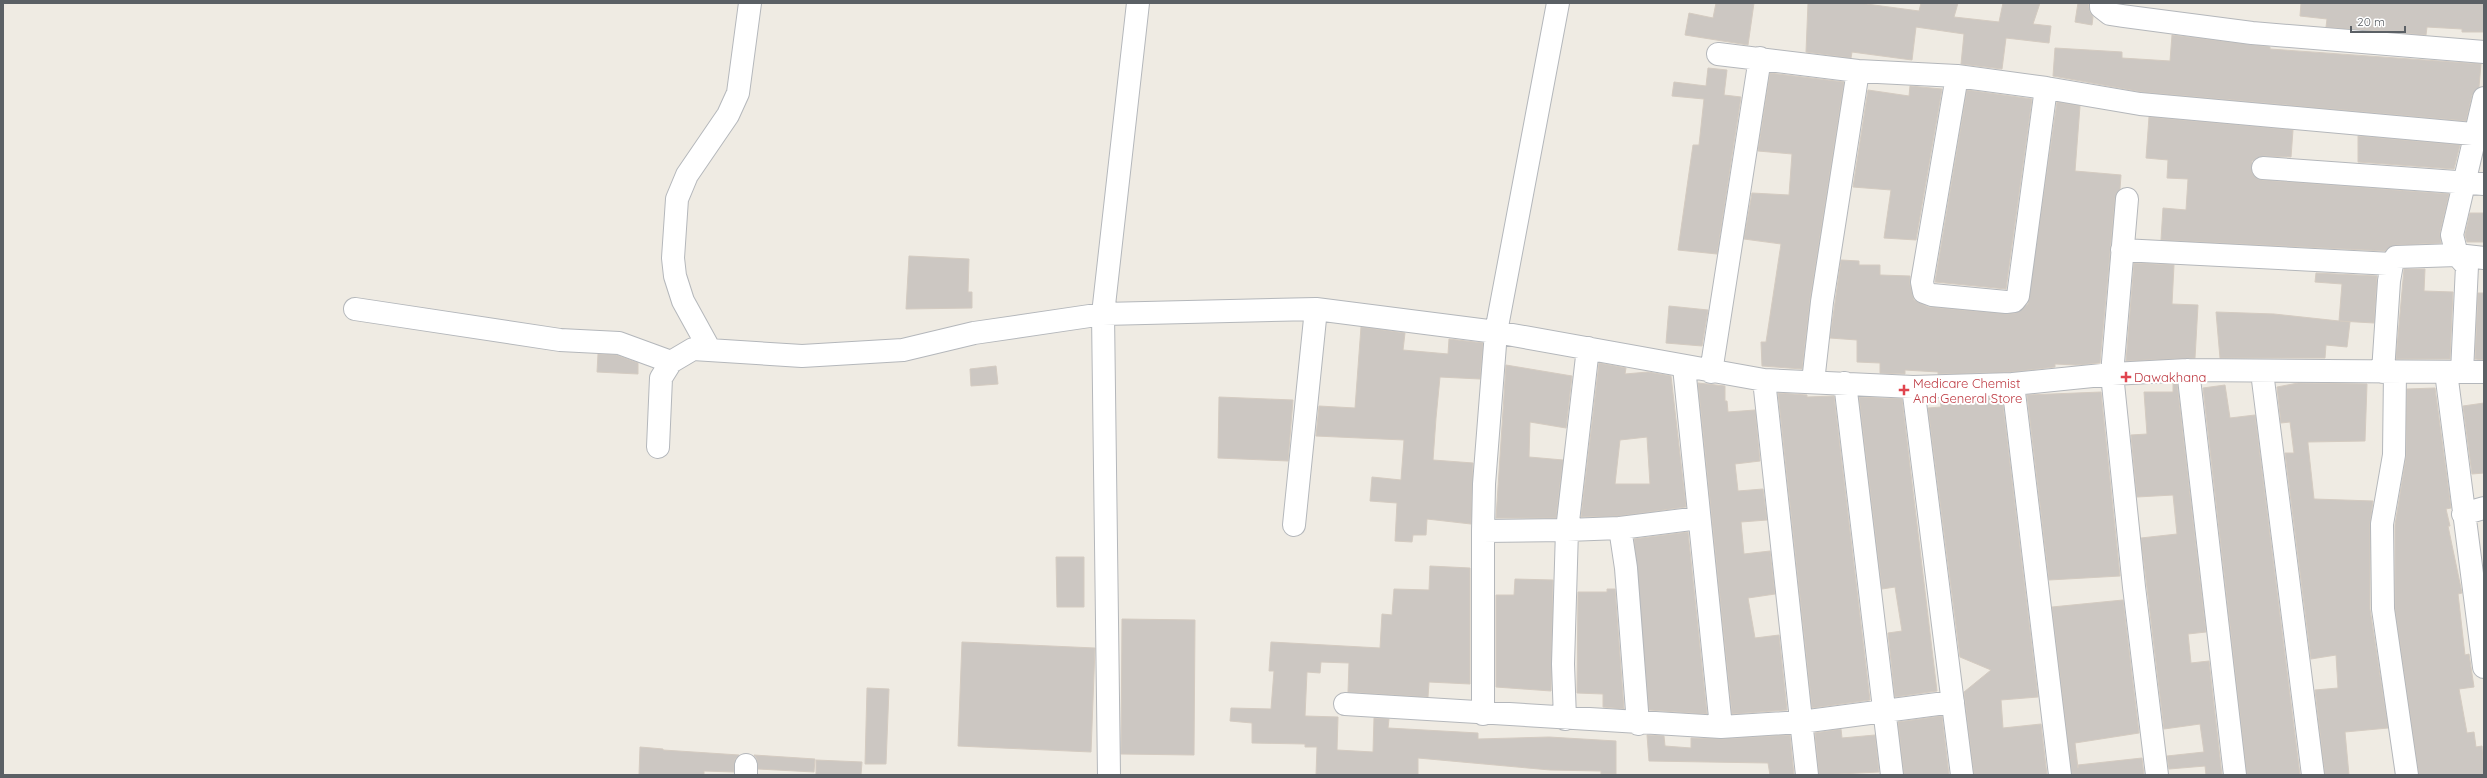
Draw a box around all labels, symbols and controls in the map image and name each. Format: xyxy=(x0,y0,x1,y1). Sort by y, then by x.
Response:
scale bar xyxy=(2351,8,2405,34)
text: 20 m xyxy=(2357,14,2385,29)
place label: Dawakhana xyxy=(2134,369,2206,385)
marker: Dawakhana xyxy=(2121,372,2131,382)
place label: Medicare Chemist And General Store xyxy=(1913,375,2022,406)
marker: Medicare Chemist And General Store xyxy=(1898,384,1910,396)

